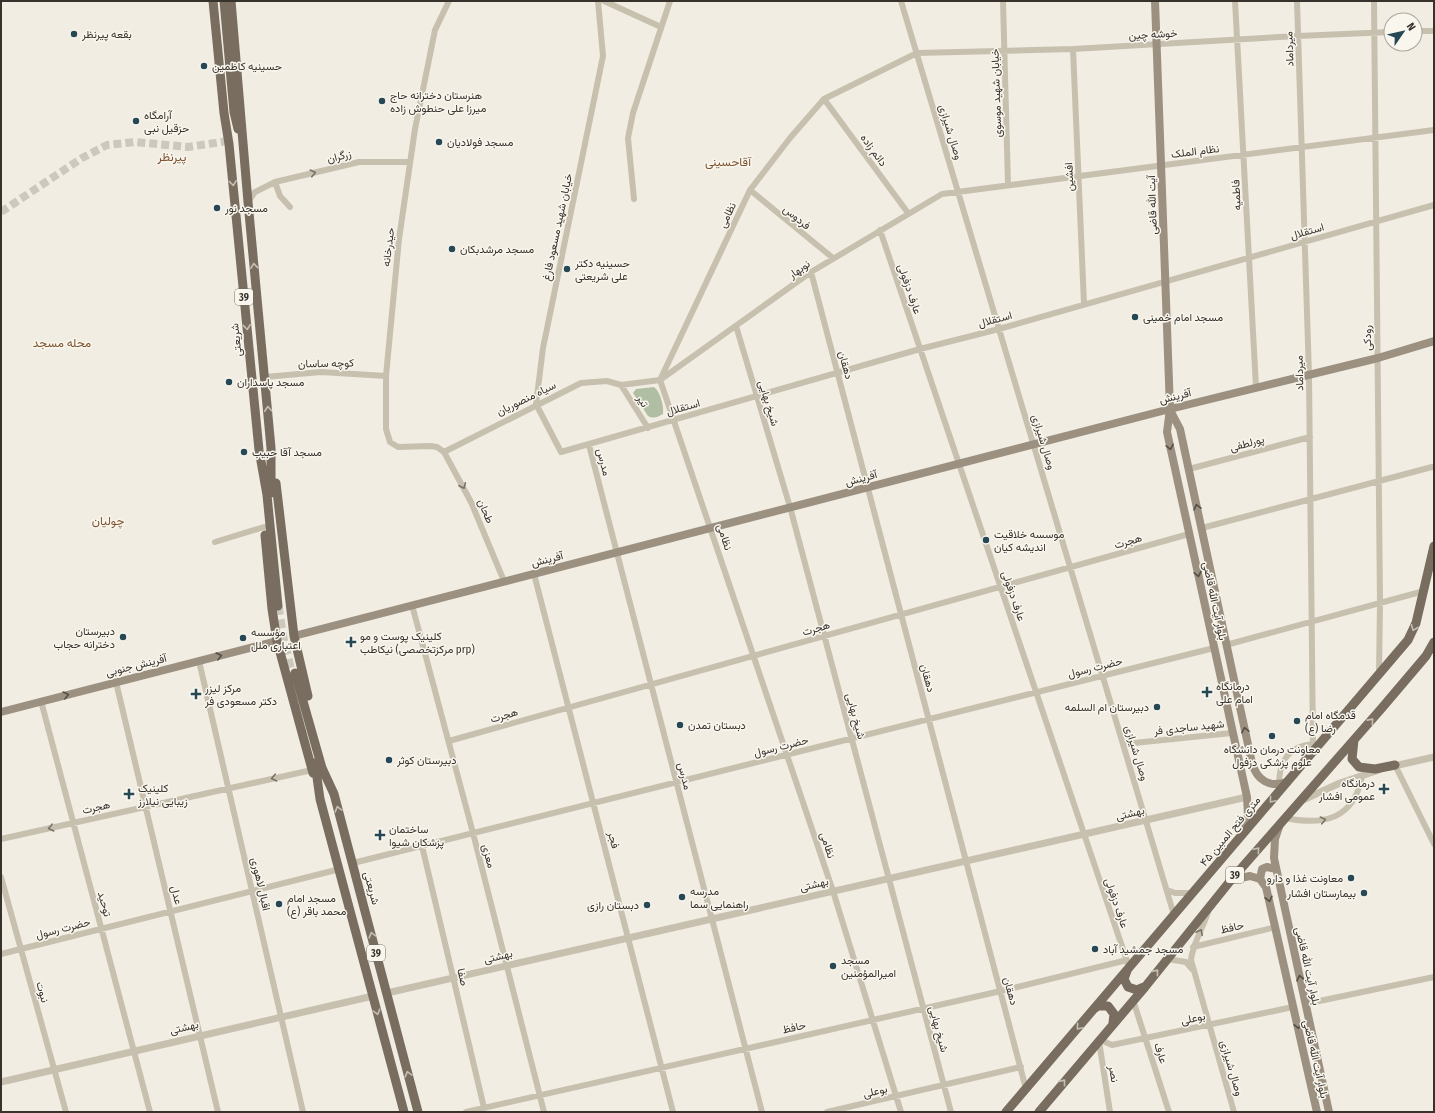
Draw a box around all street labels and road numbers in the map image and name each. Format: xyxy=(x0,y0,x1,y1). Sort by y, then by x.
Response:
street label: خوشه چین xyxy=(1128,27,1178,43)
street label: میرداماد xyxy=(1282,31,1297,67)
street label: خیابان شهید موسوی xyxy=(988,48,1005,138)
street label: وصال شیرازی xyxy=(936,103,965,161)
street label: دائم زاده xyxy=(857,132,890,170)
street label: نظام الملک xyxy=(1170,142,1220,162)
street label: زرگران xyxy=(326,147,353,166)
street label: افشین xyxy=(1062,162,1077,192)
street label: خیابان شهید مسعود فارغ xyxy=(540,172,576,282)
street label: آیت الله قاضی xyxy=(1145,174,1160,235)
street label: فاطمیه xyxy=(1229,179,1244,211)
street label: نظامی xyxy=(716,200,739,230)
street label: فردوس xyxy=(780,202,813,232)
street label: استقلال xyxy=(1289,220,1326,242)
street label: حیدرخانه xyxy=(380,227,397,267)
street label: نوبهار xyxy=(785,257,813,282)
street label: عارف دزفولی xyxy=(895,262,924,316)
road number: 39 xyxy=(235,289,253,305)
street label: استقلال xyxy=(977,309,1014,330)
street label: شریعتی xyxy=(228,322,245,357)
street label: رودکی xyxy=(1361,325,1374,351)
street label: دهقان xyxy=(836,350,856,381)
street label: میرداماد xyxy=(1293,355,1306,391)
street label: کوچه ساسان xyxy=(298,357,354,371)
street label: سیاه منصوریان xyxy=(494,378,558,418)
street label: شیخ بهایی xyxy=(754,379,782,428)
street label: آفرینش xyxy=(1158,386,1194,407)
street label: تیر xyxy=(633,392,652,410)
street label: استقلال xyxy=(665,396,702,418)
street label: وصال شیرازی xyxy=(1029,413,1058,471)
street label: پورلطفی xyxy=(1228,433,1266,455)
street label: مدرس xyxy=(594,447,613,477)
street label: آفرینش xyxy=(844,468,880,489)
street label: طحان xyxy=(475,497,496,525)
street label: نظامی xyxy=(714,522,735,552)
street label: هجرت xyxy=(1113,531,1144,552)
street label: آفرینش xyxy=(530,549,566,570)
street label: بلوار آیت الله قاضی xyxy=(1200,561,1229,642)
street label: عارف دزفولی xyxy=(999,569,1028,623)
street label: هجرت xyxy=(801,618,832,639)
street label: آفرینش جنوبی xyxy=(104,651,169,679)
street label: حضرت رسول xyxy=(1066,654,1124,681)
street label: دهقان xyxy=(918,663,938,694)
street label: شیخ بهایی xyxy=(842,692,868,741)
street label: هجرت xyxy=(489,705,520,726)
street label: شهید ساجدی فر xyxy=(1152,717,1225,738)
street label: وصال شیرازی xyxy=(1122,724,1151,782)
street label: حضرت رسول xyxy=(752,733,810,760)
street label: مدرس xyxy=(675,761,694,791)
street label: ۴۵ متری فتح المبین xyxy=(1197,794,1264,869)
street label: هجرت xyxy=(81,798,112,817)
street label: بهشتی xyxy=(1114,804,1146,823)
street label: فجر xyxy=(605,829,622,850)
street label: نظامی xyxy=(817,830,838,860)
street label: معزی xyxy=(479,843,498,870)
street label: اقبال لاهوری xyxy=(248,856,273,912)
road number: 39 xyxy=(1226,867,1244,883)
street label: شریعتی xyxy=(361,870,382,906)
street label: بهشتی xyxy=(798,875,830,894)
street label: عارف دزفولی xyxy=(1102,876,1131,930)
street label: عدل xyxy=(168,885,185,906)
street label: توحید xyxy=(95,890,114,919)
street label: حضرت رسول xyxy=(34,915,92,942)
street label: حافظ xyxy=(1219,918,1245,936)
street label: بلوار آیت‌ الله قاضی xyxy=(1292,926,1323,1007)
road number: 39 xyxy=(367,945,385,961)
street label: بهشتی xyxy=(482,947,514,966)
street label: صفا xyxy=(454,967,471,987)
street label: دهقان xyxy=(1001,976,1021,1007)
street label: نبوت xyxy=(33,980,52,1004)
street label: شیخ بهایی xyxy=(925,1005,951,1054)
street label: بوعلی xyxy=(1180,1010,1206,1027)
street label: بهشتی xyxy=(168,1018,200,1037)
street label: حافظ xyxy=(781,1018,807,1036)
street label: بلوار آیت ‌الله قاضی xyxy=(1300,1019,1331,1100)
street label: وصال شیرازی xyxy=(1217,1039,1246,1098)
street label: عارف xyxy=(1151,1041,1170,1065)
street label: نصر xyxy=(1106,1064,1121,1083)
street label: بوعلی xyxy=(862,1082,889,1101)

